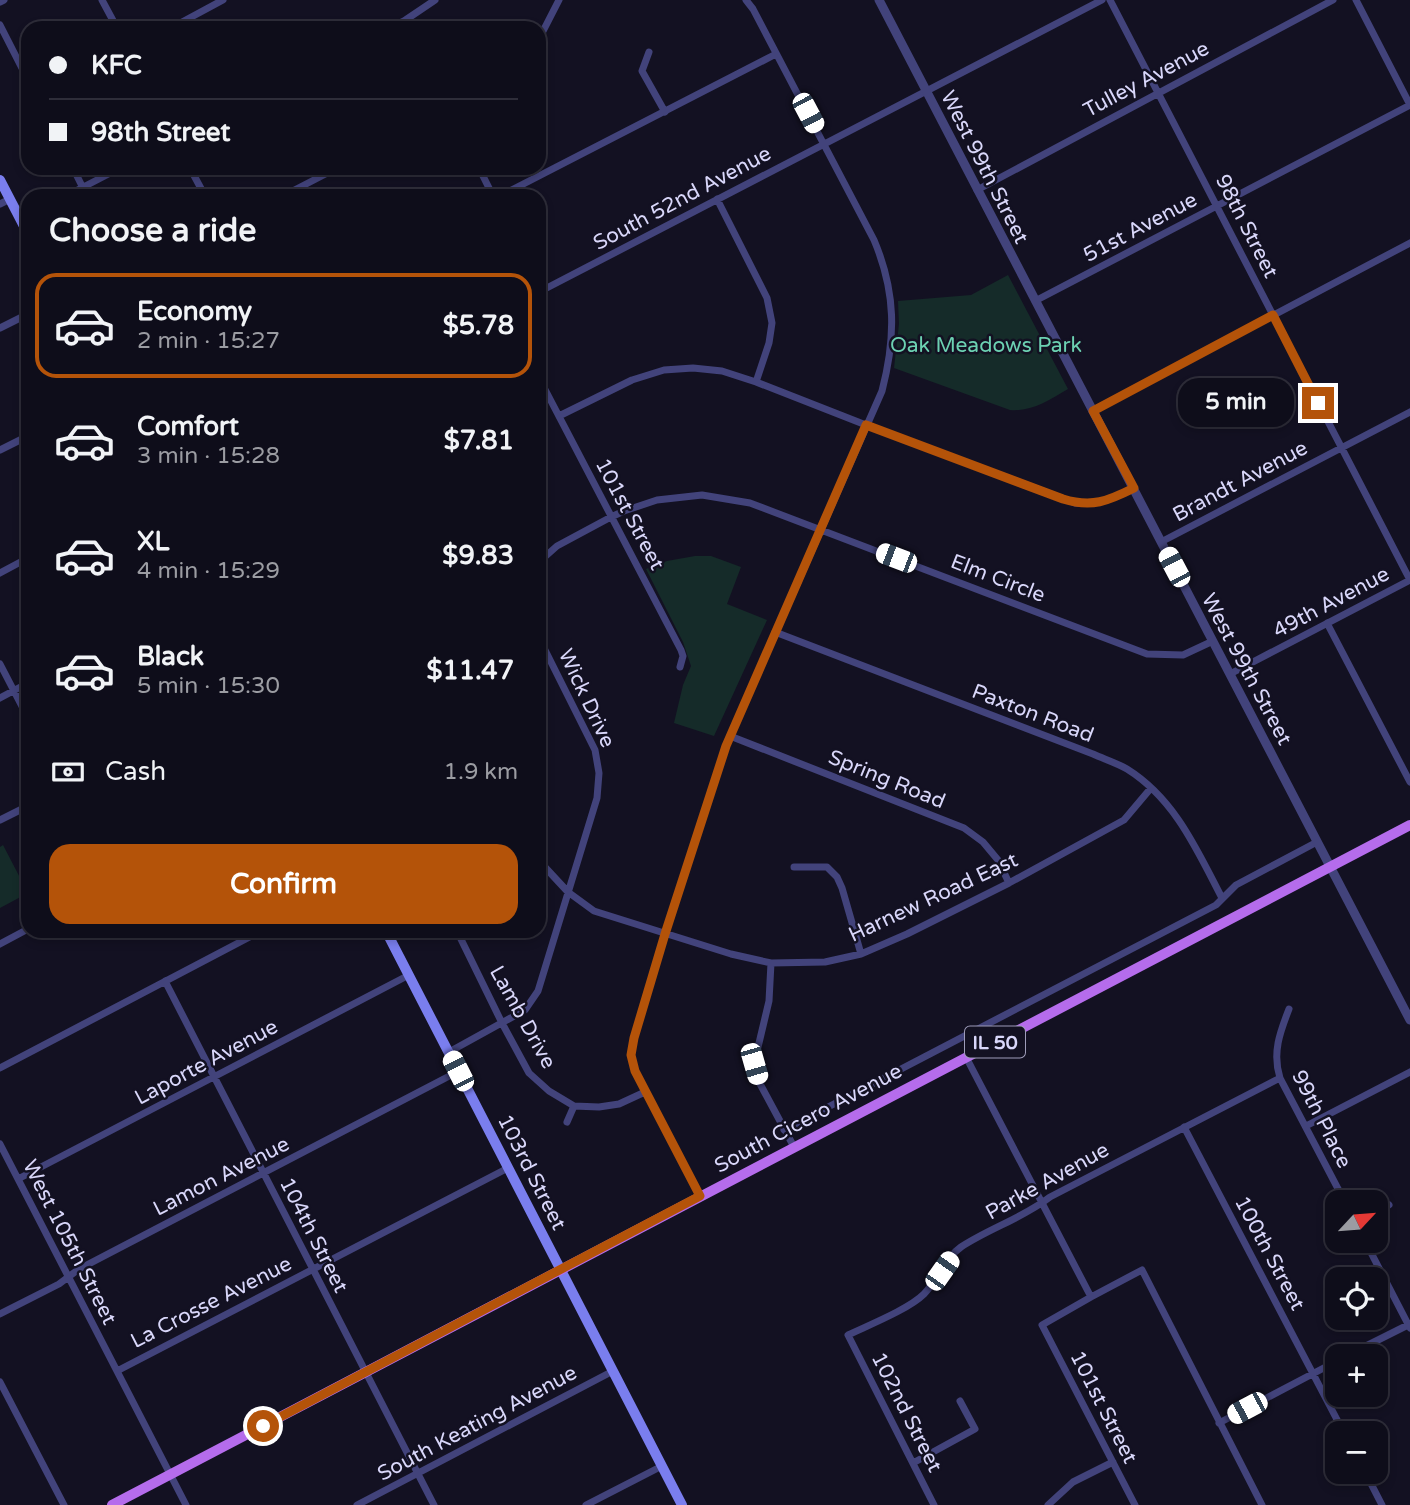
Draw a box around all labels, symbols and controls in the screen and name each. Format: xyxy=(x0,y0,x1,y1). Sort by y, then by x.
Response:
street label: Tulley Avenue xyxy=(1079,36,1213,123)
text: KFC xyxy=(91,50,142,81)
street label: West 99th Street xyxy=(935,87,1034,248)
car xyxy=(789,90,828,136)
text: 98th Street xyxy=(91,117,231,148)
street label: South 52nd Avenue xyxy=(589,141,776,256)
street label: 98th Street xyxy=(1210,170,1283,282)
street label: 51st Avenue xyxy=(1079,187,1201,268)
text: Choose a ride xyxy=(49,212,256,250)
icon: car xyxy=(53,294,116,357)
text: Economy xyxy=(137,296,252,327)
text: $5.78 xyxy=(443,310,514,341)
text: 2 min · 15:27 xyxy=(137,327,280,355)
park label: Oak Meadows Park xyxy=(890,333,1082,358)
callout: 5 min xyxy=(1178,378,1294,428)
route end xyxy=(1302,387,1334,419)
text: 5 min xyxy=(1205,388,1267,416)
icon: car xyxy=(53,409,116,472)
text: Comfort xyxy=(137,411,239,442)
text: $7.81 xyxy=(444,425,514,456)
street label: Brandt Avenue xyxy=(1169,435,1312,527)
text: 3 min · 15:28 xyxy=(137,442,280,470)
street label: 101st Street xyxy=(590,454,669,574)
icon: car xyxy=(53,524,116,587)
text: XL xyxy=(137,526,169,557)
text: $9.83 xyxy=(442,540,514,571)
car xyxy=(873,541,920,575)
car xyxy=(1155,544,1194,590)
street label: Elm Circle xyxy=(947,549,1049,608)
text: 4 min · 15:29 xyxy=(137,557,280,585)
street label: 49th Avenue xyxy=(1269,561,1394,643)
street label: West 99th Street xyxy=(1196,589,1297,749)
icon: car xyxy=(53,639,116,702)
text: Black xyxy=(137,641,204,672)
street label: Wick Drive xyxy=(553,645,620,752)
text: $11.47 xyxy=(426,655,514,686)
text: 5 min · 15:30 xyxy=(137,672,280,700)
street label: Paxton Road xyxy=(968,679,1097,748)
street label: Spring Road xyxy=(825,745,949,814)
icon: cash xyxy=(49,753,87,791)
text: Cash xyxy=(105,756,166,787)
text: 1.9 km xyxy=(444,758,518,786)
button: Confirm xyxy=(49,844,518,924)
street label: Harnew Road East xyxy=(845,847,1022,948)
street label: Lamb Drive xyxy=(484,961,561,1073)
street label: Laporte Avenue xyxy=(130,1014,282,1111)
road number: IL 50 xyxy=(965,1026,1025,1058)
car xyxy=(739,1041,770,1087)
car xyxy=(440,1048,477,1094)
street label: South Cicero Avenue xyxy=(710,1058,906,1178)
street label: 99th Place xyxy=(1286,1066,1357,1173)
street label: 103rd Street xyxy=(492,1110,571,1234)
street label: Lamon Avenue xyxy=(149,1131,294,1221)
street label: Parke Avenue xyxy=(981,1137,1113,1226)
street label: West 105th Street xyxy=(17,1156,122,1329)
street label: 104th Street xyxy=(274,1173,353,1297)
north arrow xyxy=(1325,1190,1388,1253)
map controls xyxy=(1325,1190,1388,1484)
street label: 100th Street xyxy=(1229,1192,1310,1315)
car xyxy=(922,1248,963,1294)
street label: La Crosse Avenue xyxy=(127,1251,296,1354)
button: locate xyxy=(1325,1267,1388,1330)
button: + xyxy=(1325,1344,1388,1407)
street label: 101st Street xyxy=(1064,1347,1143,1468)
street label: 102nd Street xyxy=(866,1348,947,1476)
street label: South Keating Avenue xyxy=(373,1360,581,1487)
car xyxy=(1224,1389,1271,1427)
route start xyxy=(247,1410,279,1442)
button: − xyxy=(1325,1421,1388,1484)

